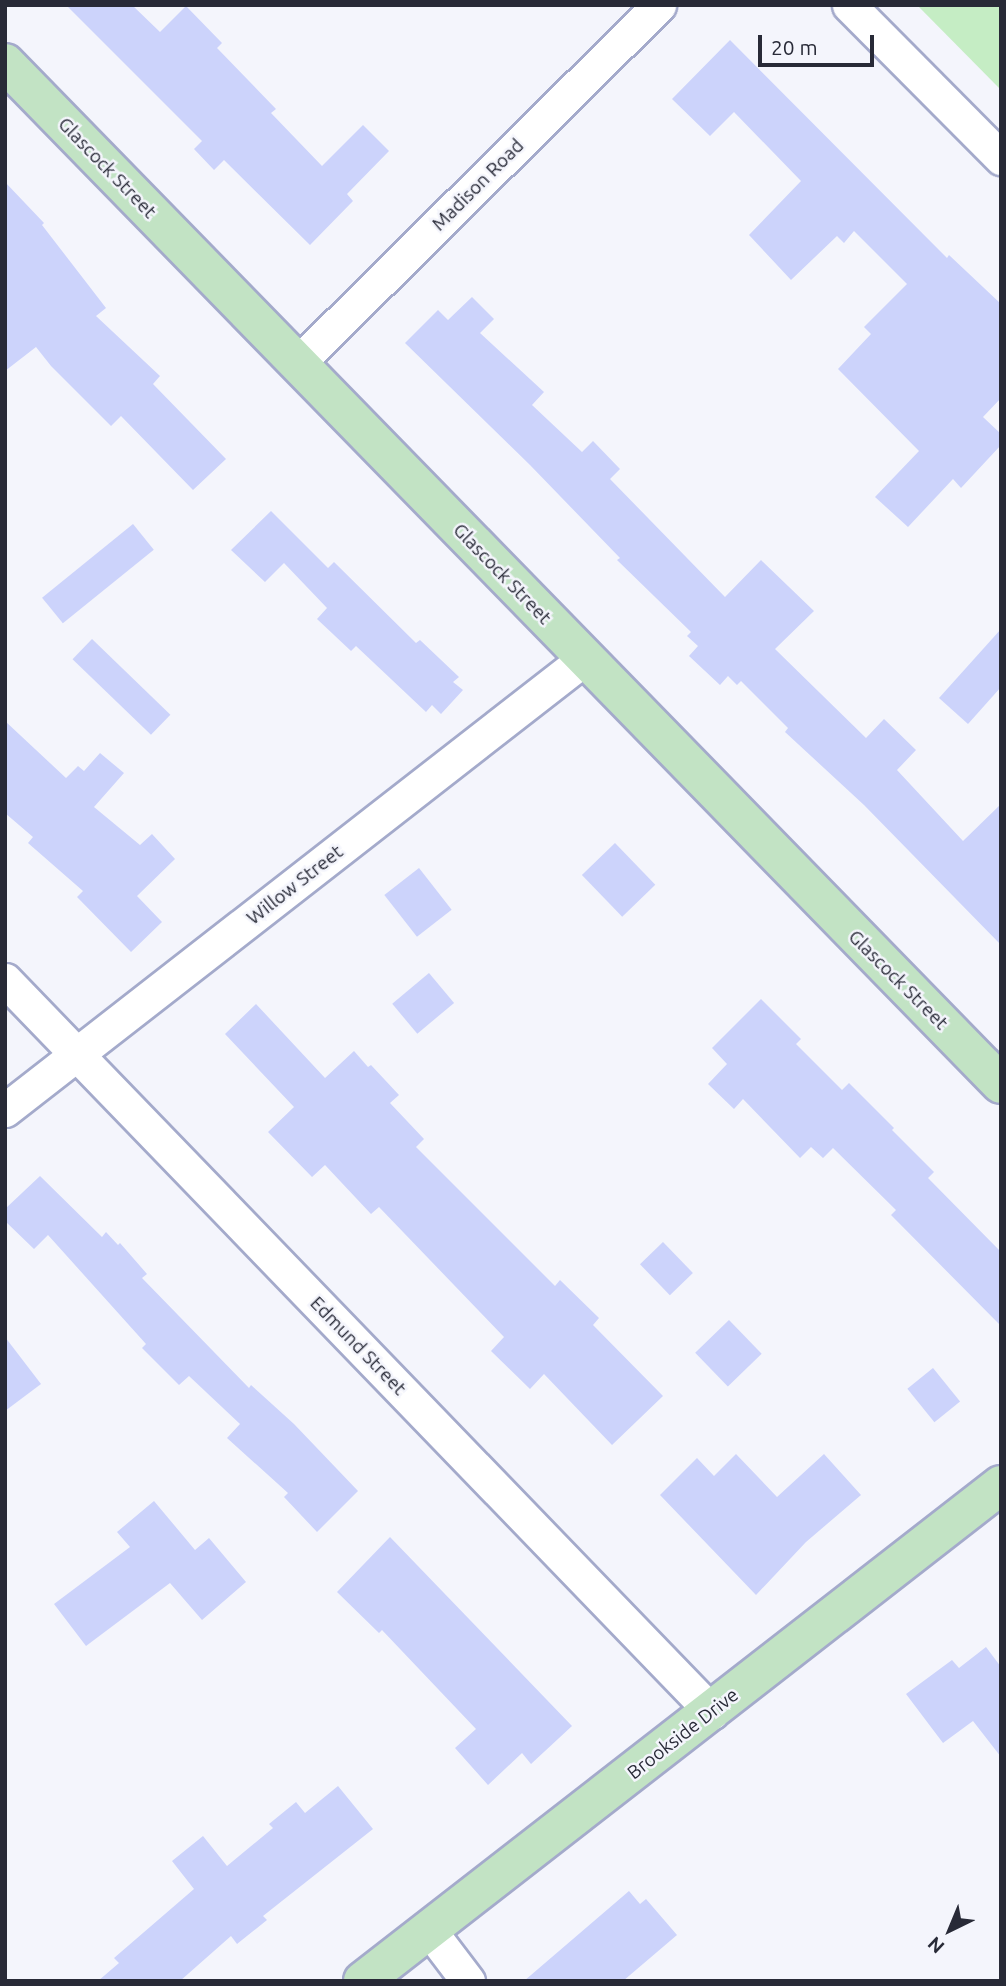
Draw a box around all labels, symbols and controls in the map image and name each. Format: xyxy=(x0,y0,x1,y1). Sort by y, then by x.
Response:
scale bar xyxy=(761,21,876,65)
text: 20 m xyxy=(771,35,818,59)
street label: Glascock Street xyxy=(53,113,161,223)
street label: Madison Road xyxy=(427,134,529,236)
street label: Glascock Street xyxy=(448,519,556,629)
street label: Willow Street xyxy=(242,840,348,930)
street label: Glascock Street xyxy=(844,926,952,1034)
street label: Edmund Street xyxy=(305,1292,411,1400)
street label: Brookside Drive xyxy=(623,1684,743,1784)
north arrow xyxy=(915,1895,985,1965)
text: N xyxy=(923,1932,948,1958)

